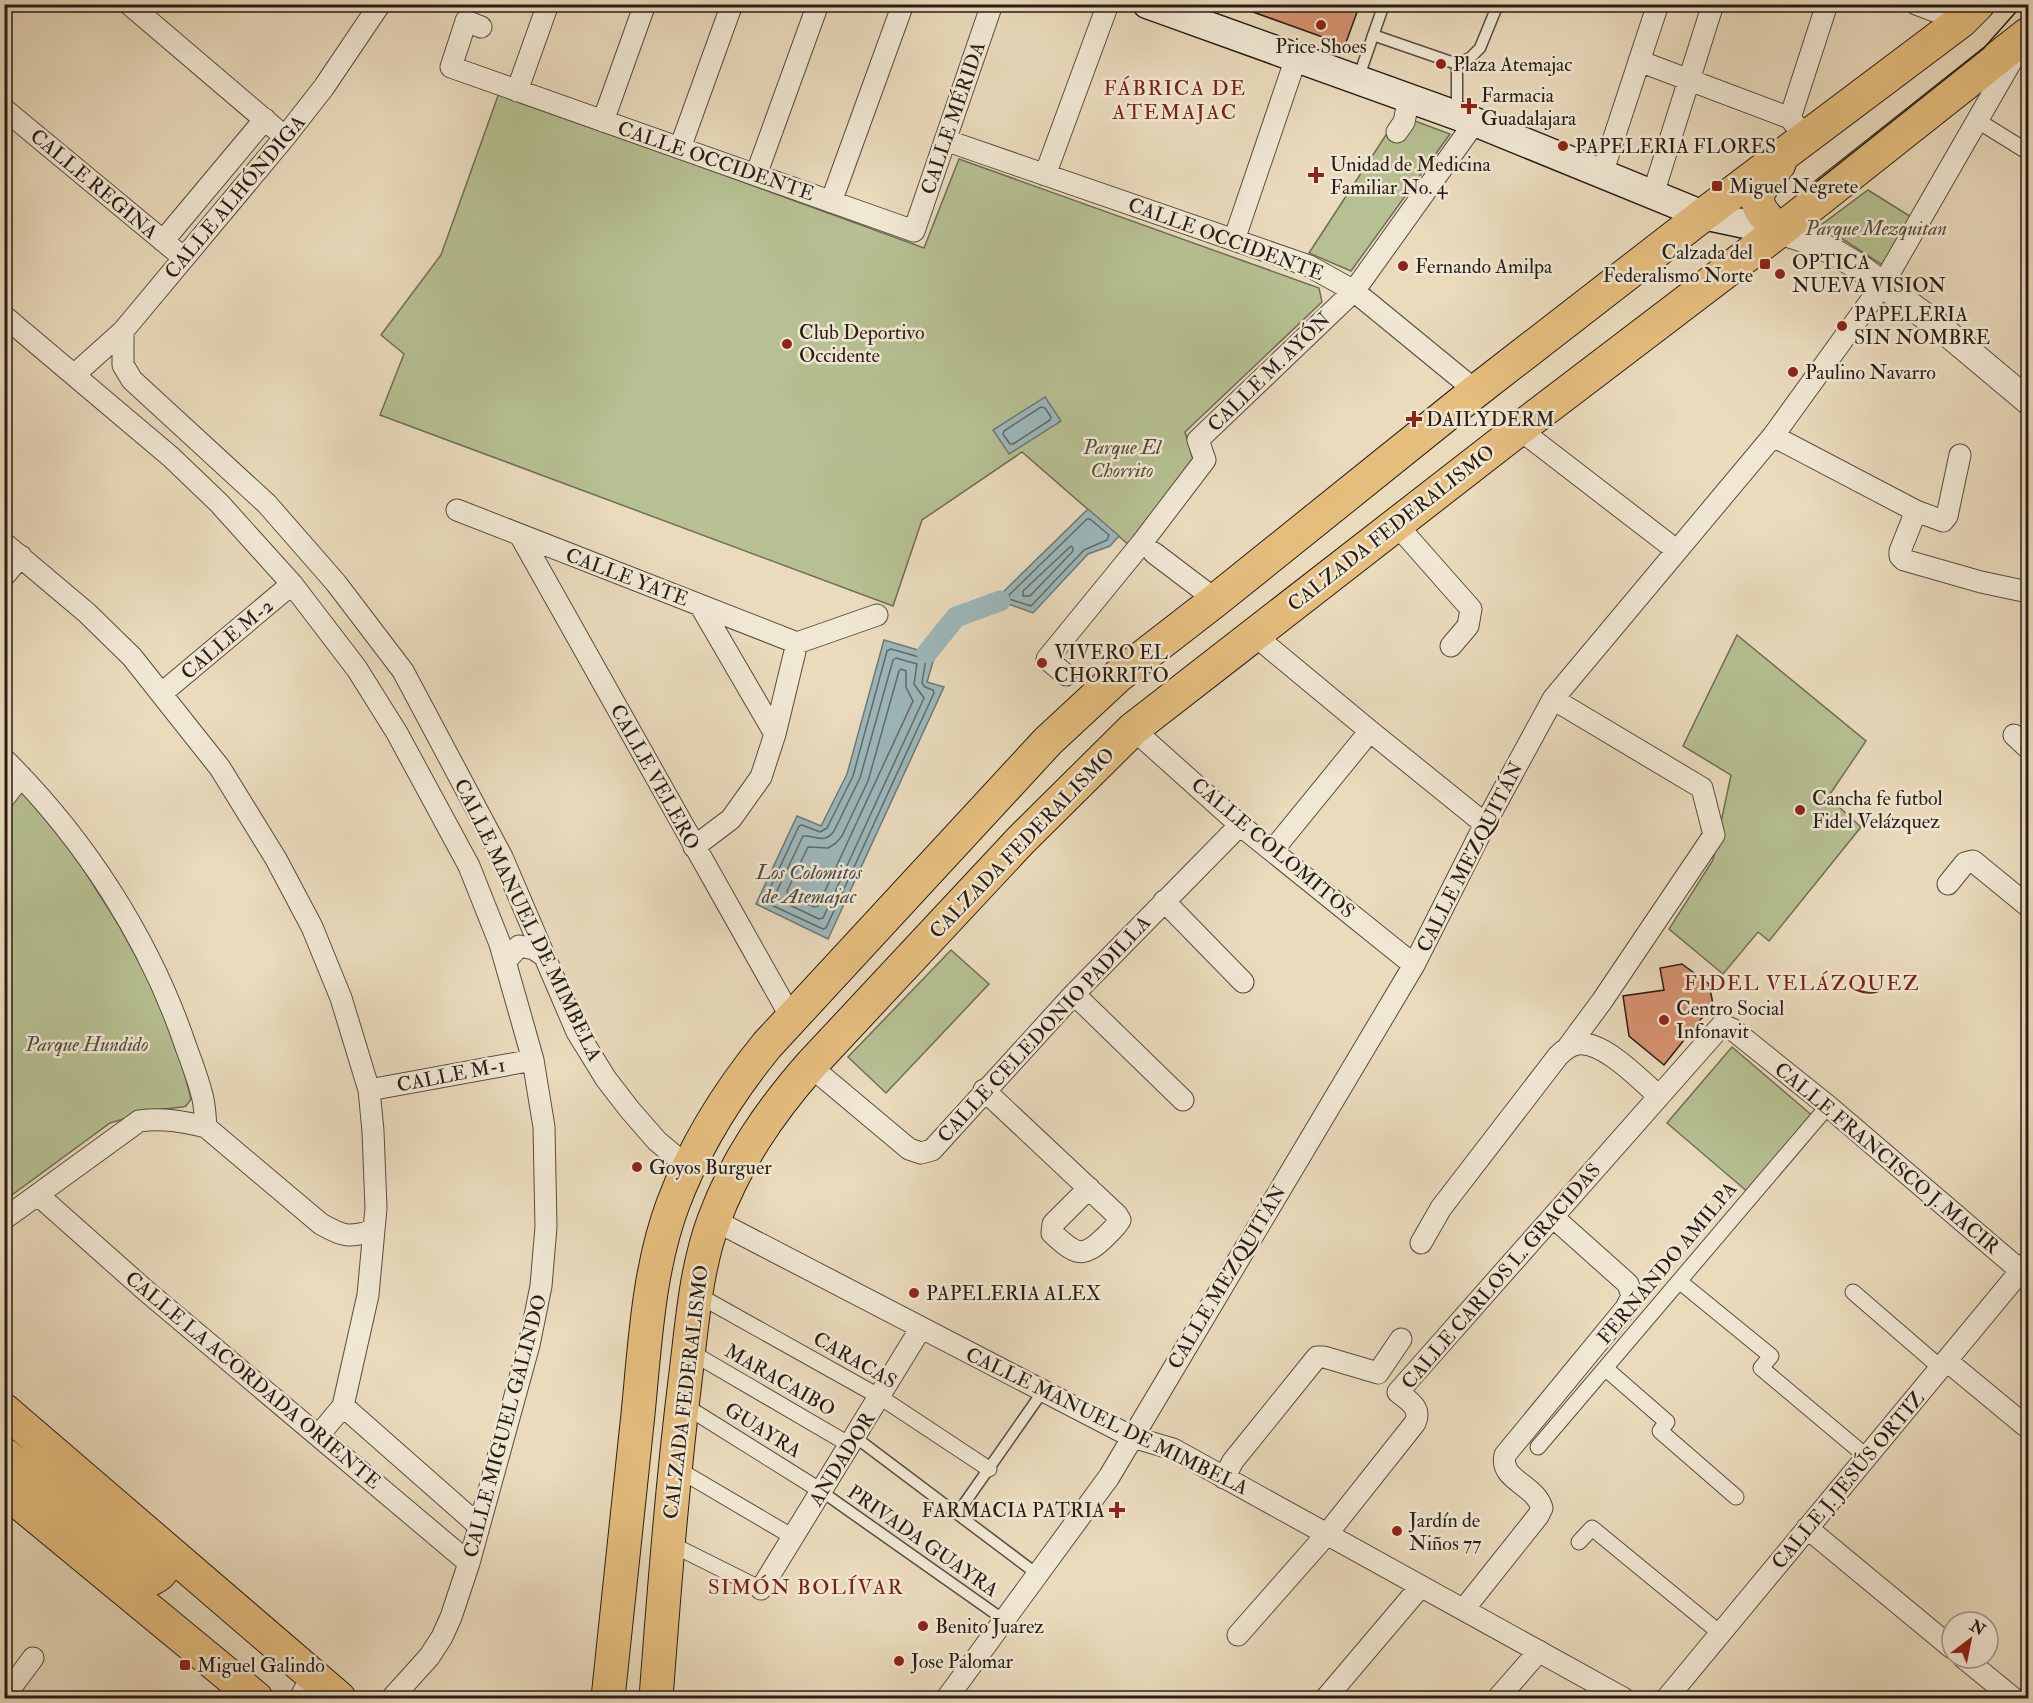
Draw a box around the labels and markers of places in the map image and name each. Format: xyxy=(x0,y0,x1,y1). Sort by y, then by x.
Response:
marker: Price Shoes xyxy=(1314,18,1328,32)
place label: Price Shoes xyxy=(1275,34,1367,59)
place label: Plaza Atemajac xyxy=(1453,52,1572,77)
marker: Plaza Atemajac xyxy=(1434,57,1448,71)
place label: Farmacia Guadalajara xyxy=(1481,83,1577,131)
marker: Farmacia Guadalajara xyxy=(1462,99,1476,113)
place label: PAPELERIA FLORES xyxy=(1575,134,1776,159)
marker: PAPELERIA FLORES xyxy=(1556,139,1570,153)
place label: Unidad de Medicina Familiar No. 4 xyxy=(1330,152,1491,200)
marker: Unidad de Medicina Familiar No. 4 xyxy=(1307,166,1325,184)
place label: Miguel Negrete xyxy=(1729,174,1858,199)
marker: Miguel Negrete xyxy=(1710,179,1724,193)
place label: Calzada del Federalismo Norte xyxy=(1603,240,1753,288)
place label: OPTICA NUEVA VISION xyxy=(1792,250,1946,298)
place label: Fernando Amilpa xyxy=(1415,254,1553,280)
marker: Calzada del Federalismo Norte xyxy=(1758,257,1772,271)
marker: Fernando Amilpa xyxy=(1396,259,1410,273)
marker: OPTICA NUEVA VISION xyxy=(1773,267,1787,281)
place label: PAPELERIA SIN NOMBRE xyxy=(1854,302,1990,350)
marker: PAPELERIA SIN NOMBRE xyxy=(1835,319,1849,333)
place label: Club Deportivo Occidente xyxy=(799,320,925,368)
marker: Club Deportivo Occidente xyxy=(780,337,794,351)
place label: Paulino Navarro xyxy=(1805,360,1936,385)
marker: Paulino Navarro xyxy=(1786,365,1800,379)
place label: DAILYDERM xyxy=(1426,407,1555,432)
marker: DAILYDERM xyxy=(1407,412,1421,426)
place label: VIVERO EL CHORRITO xyxy=(1054,640,1169,688)
marker: VIVERO EL CHORRITO xyxy=(1035,656,1049,670)
place label: Cancha fe futbol Fidel Velázquez xyxy=(1812,786,1943,834)
marker: Cancha fe futbol Fidel Velázquez xyxy=(1793,803,1807,817)
place label: Centro Social Infonavit xyxy=(1676,996,1784,1044)
marker: Centro Social Infonavit xyxy=(1657,1013,1671,1027)
place label: Goyos Burguer xyxy=(649,1155,772,1180)
marker: Goyos Burguer xyxy=(630,1160,644,1174)
place label: PAPELERIA ALEX xyxy=(926,1281,1102,1306)
marker: PAPELERIA ALEX xyxy=(907,1286,921,1300)
place label: FARMACIA PATRIA xyxy=(922,1498,1105,1523)
marker: FARMACIA PATRIA xyxy=(1110,1503,1124,1517)
place label: Jardín de Niños 77 xyxy=(1408,1508,1481,1556)
marker: Jardín de Niños 77 xyxy=(1390,1524,1404,1538)
place label: Benito Juarez xyxy=(935,1614,1044,1639)
marker: Benito Juarez xyxy=(916,1619,930,1633)
place label: Jose Palomar xyxy=(910,1649,1014,1674)
place label: Miguel Galindo xyxy=(197,1653,325,1678)
marker: Jose Palomar xyxy=(892,1654,906,1668)
marker: Miguel Galindo xyxy=(178,1658,192,1672)

